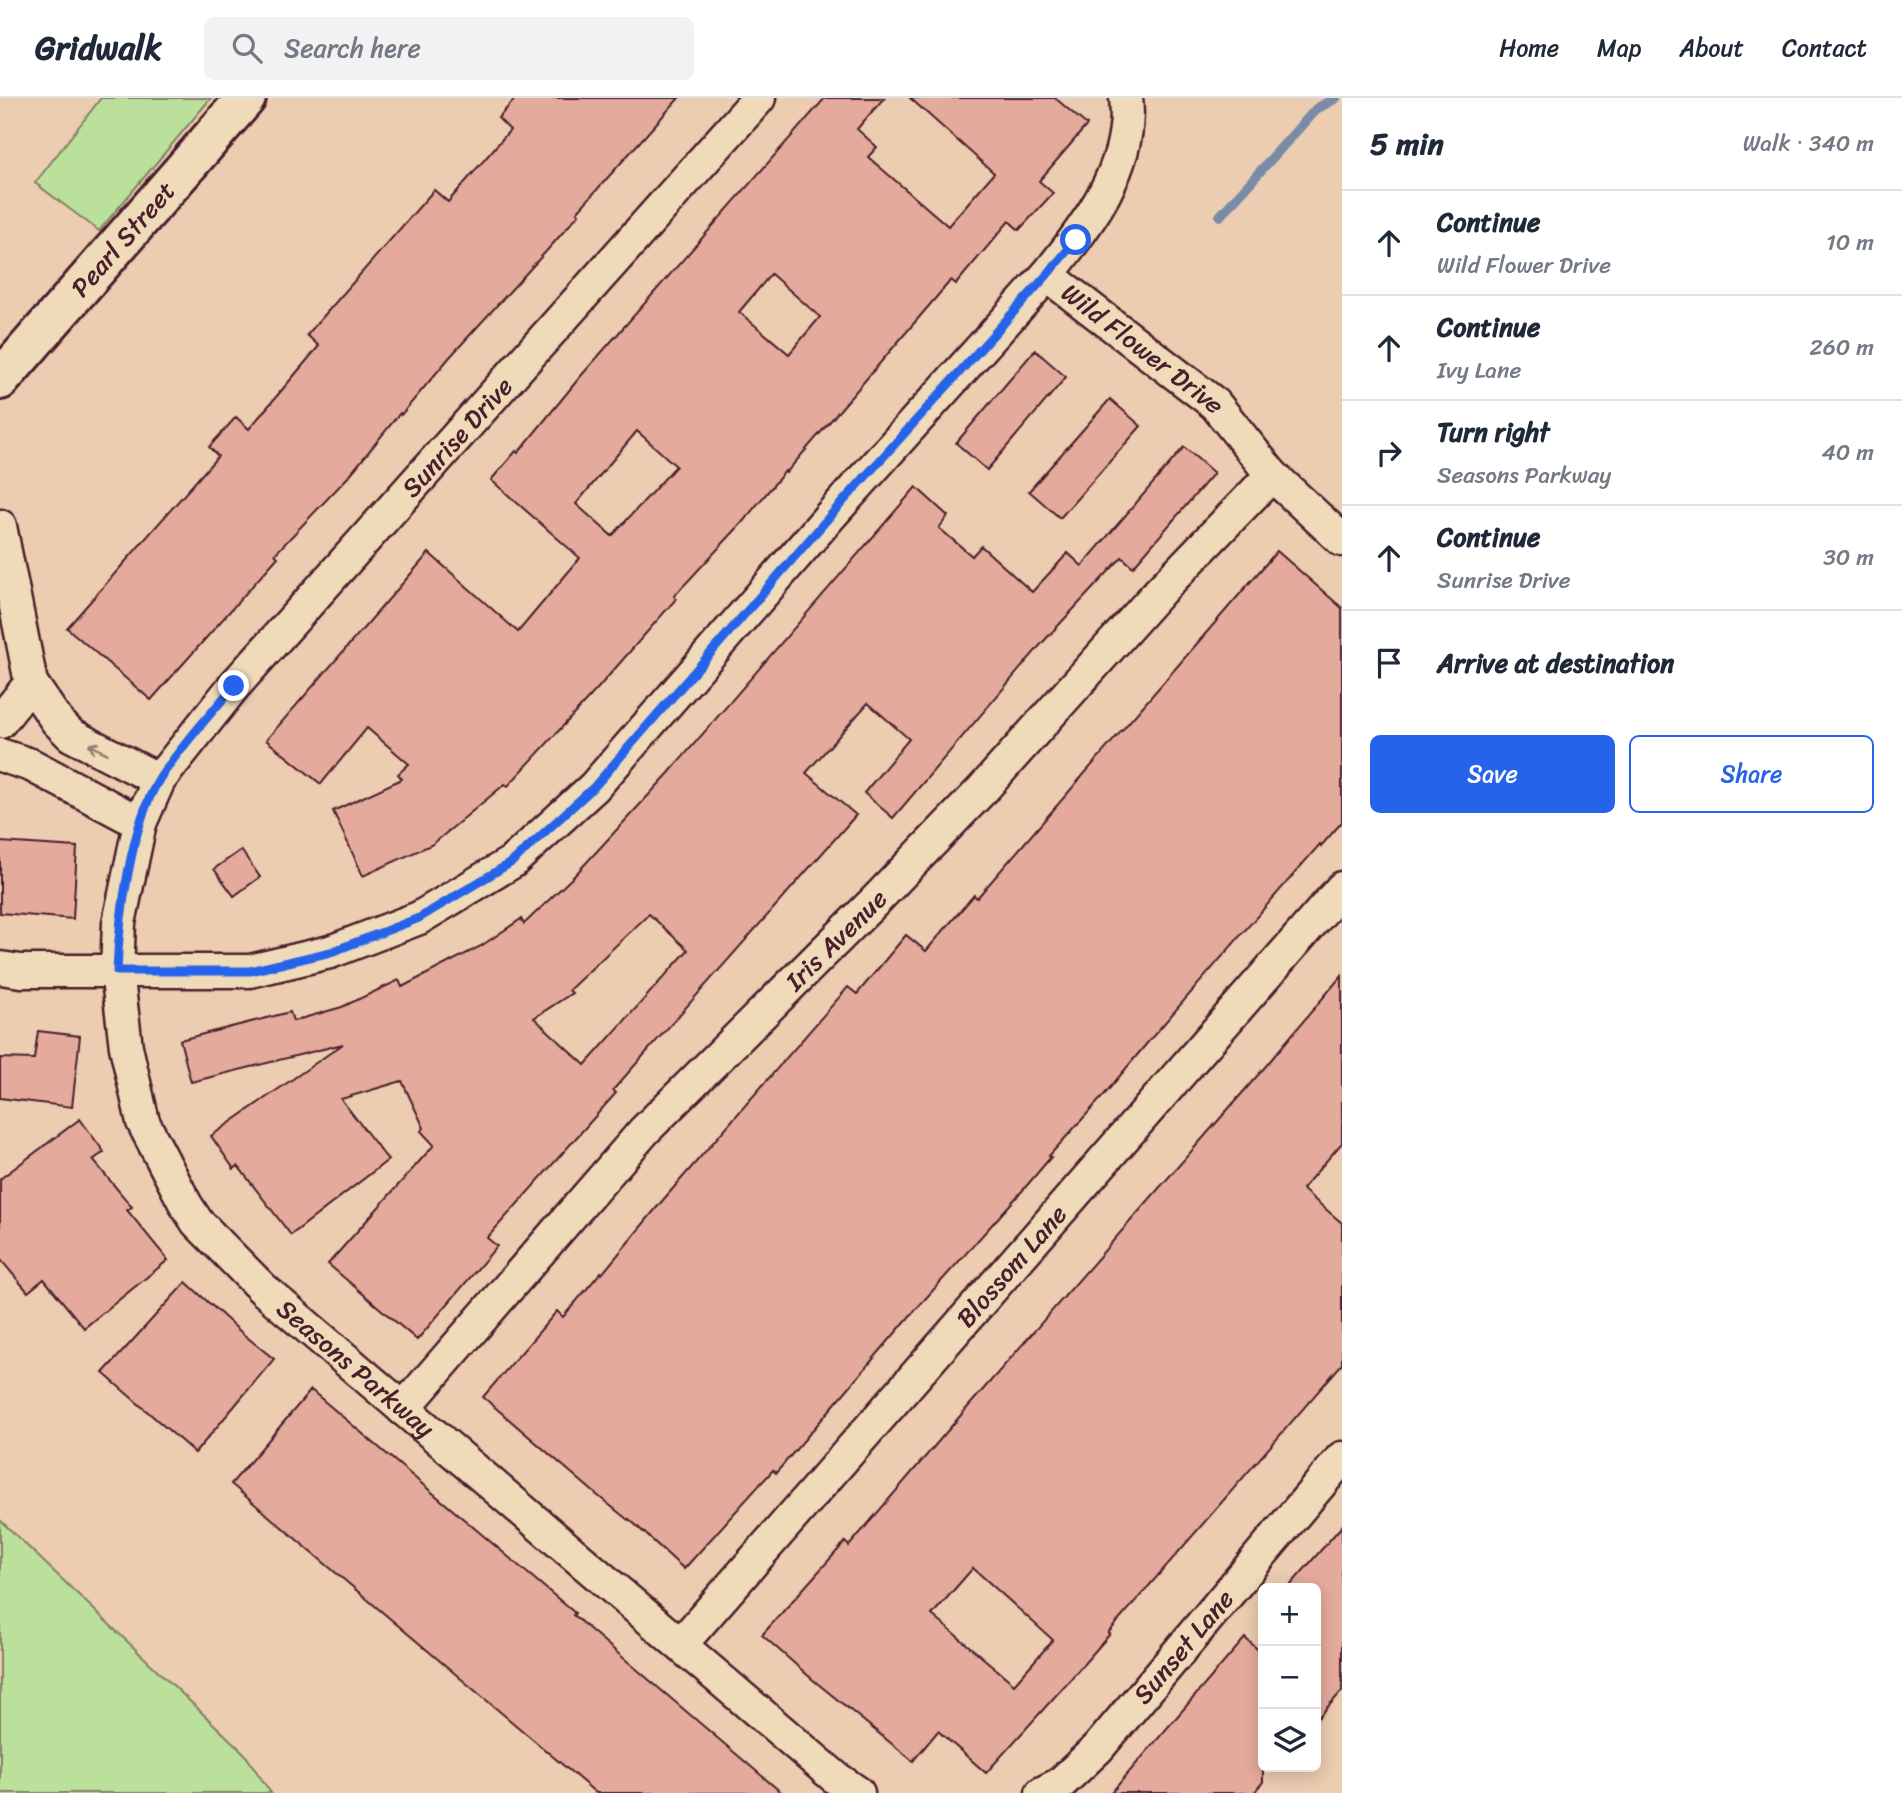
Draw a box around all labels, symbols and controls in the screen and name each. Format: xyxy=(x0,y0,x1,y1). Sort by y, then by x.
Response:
search box xyxy=(204,17,694,80)
text: Gridwalk xyxy=(35,19,162,77)
text: Search here xyxy=(284,25,421,71)
text: Home xyxy=(1499,27,1559,69)
text: Map xyxy=(1597,27,1641,69)
text: About xyxy=(1679,27,1744,69)
text: Contact xyxy=(1782,27,1867,69)
icon: search xyxy=(228,29,266,67)
text: 5 min xyxy=(1370,117,1444,171)
text: Walk · 340 m xyxy=(1743,123,1874,164)
street label: Pearl Street xyxy=(59,170,187,308)
text: Continue xyxy=(1437,199,1540,245)
text: 10 m xyxy=(1826,222,1874,263)
route start xyxy=(1060,224,1091,255)
icon: ahead xyxy=(1370,224,1408,262)
text: Wild Flower Drive xyxy=(1437,245,1611,286)
street label: Wild Flower Drive xyxy=(1051,271,1238,424)
text: Continue xyxy=(1437,304,1540,350)
text: 260 m xyxy=(1809,327,1874,368)
icon: ahead xyxy=(1370,329,1408,367)
text: Ivy Lane xyxy=(1437,350,1521,391)
street label: Sunrise Drive xyxy=(389,366,525,508)
text: Turn right xyxy=(1437,409,1550,455)
text: 40 m xyxy=(1821,432,1874,473)
icon: right xyxy=(1370,434,1408,472)
text: Seasons Parkway xyxy=(1437,455,1611,496)
text: Continue xyxy=(1437,514,1540,560)
text: 30 m xyxy=(1823,537,1874,578)
icon: ahead xyxy=(1370,539,1408,577)
text: Sunrise Drive xyxy=(1437,560,1571,601)
text: Arrive at destination xyxy=(1437,640,1674,686)
icon: arrive xyxy=(1370,644,1408,682)
route end xyxy=(218,670,249,701)
button: Save xyxy=(1370,735,1615,813)
button: Share xyxy=(1629,735,1874,813)
one-way arrow xyxy=(88,741,109,755)
street label: Iris Avenue xyxy=(773,878,899,1003)
street label: Blossom Lane xyxy=(944,1194,1079,1338)
street label: Seasons Parkway xyxy=(266,1287,446,1450)
street label: Sunset Lane xyxy=(1121,1578,1246,1715)
map controls xyxy=(1258,1583,1321,1772)
button: + xyxy=(1258,1583,1321,1646)
button: − xyxy=(1258,1646,1321,1709)
button: layers xyxy=(1258,1709,1321,1772)

